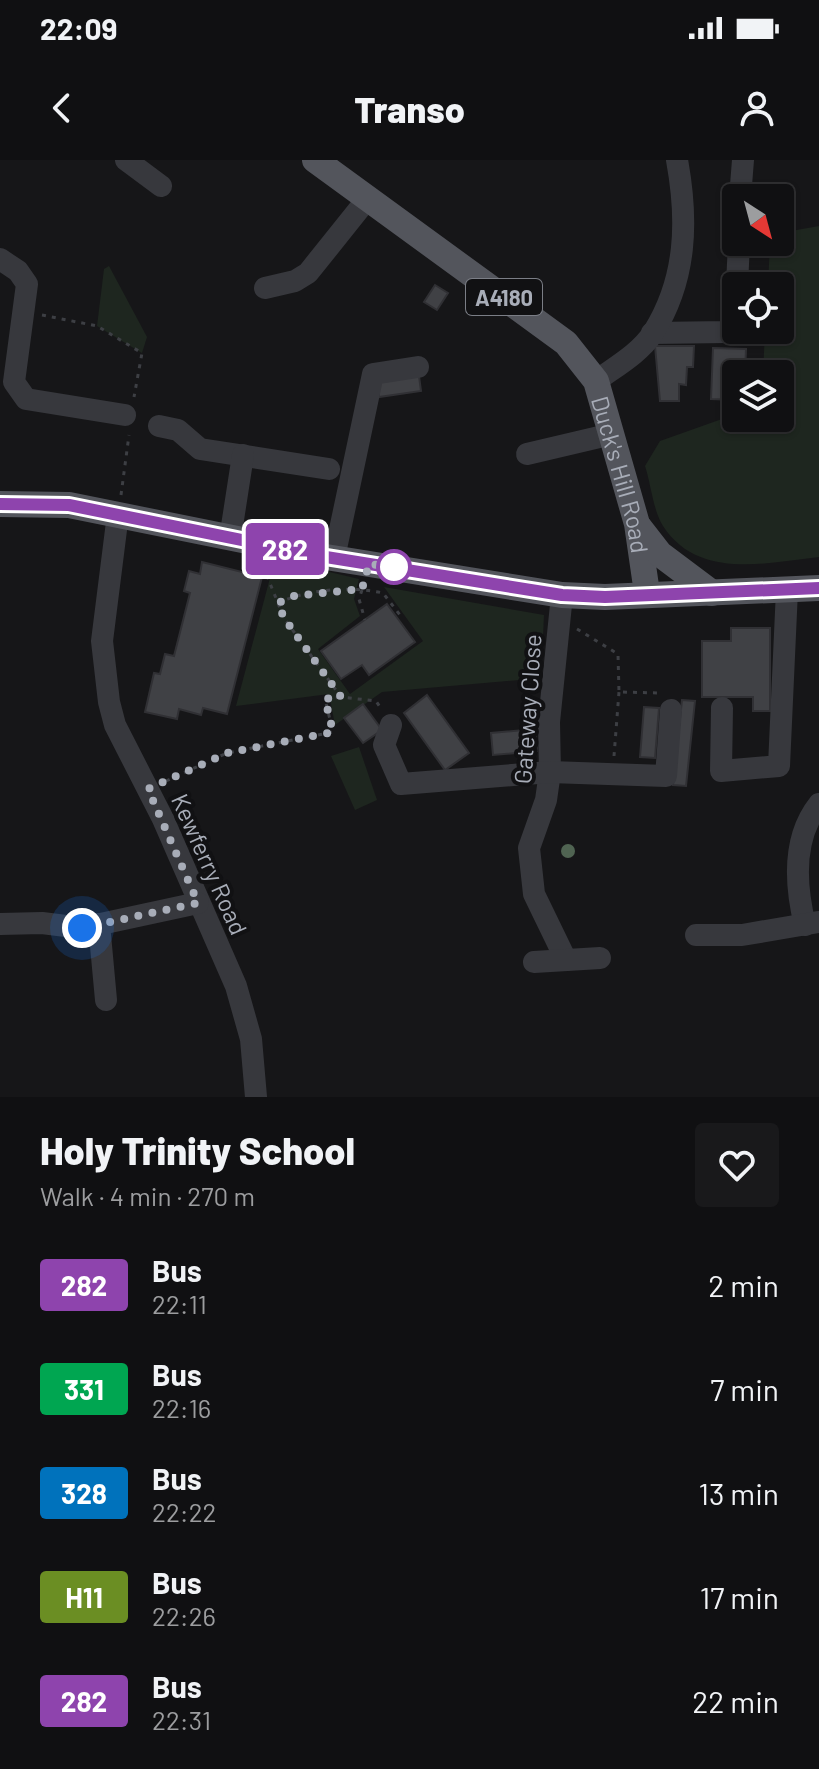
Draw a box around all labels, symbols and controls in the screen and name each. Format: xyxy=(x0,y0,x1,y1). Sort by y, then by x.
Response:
text: 22:09 xyxy=(40,10,118,46)
icon: back xyxy=(40,86,84,130)
icon: person xyxy=(735,86,779,130)
text: Transo xyxy=(354,87,465,130)
north arrow xyxy=(722,184,794,256)
map controls xyxy=(722,184,794,432)
button: locate xyxy=(722,272,794,344)
road number: A4180 xyxy=(466,279,542,315)
button: layers xyxy=(722,360,794,432)
street label: Duck's Hill Road xyxy=(587,393,656,555)
line badge: 282 xyxy=(239,523,331,575)
text: 282 xyxy=(262,532,308,566)
unlabelled marker xyxy=(377,550,411,584)
street label: Gateway Close xyxy=(507,633,547,785)
street label: Kewferry Road xyxy=(166,789,254,939)
your location xyxy=(62,908,102,948)
button: heart xyxy=(695,1123,779,1207)
text: Holy Trinity School xyxy=(40,1127,355,1173)
text: Walk · 4 min · 270 m xyxy=(40,1180,255,1211)
text: Bus xyxy=(152,1252,202,1288)
text: 2 min xyxy=(708,1267,779,1303)
text: 282 xyxy=(61,1268,107,1302)
text: 22:11 xyxy=(152,1288,207,1319)
text: Bus xyxy=(152,1356,202,1392)
text: 7 min xyxy=(710,1371,779,1407)
text: 331 xyxy=(64,1372,104,1406)
text: 22:16 xyxy=(152,1392,211,1423)
text: Bus xyxy=(152,1460,202,1496)
text: 13 min xyxy=(698,1475,779,1511)
text: 328 xyxy=(61,1476,107,1510)
text: 22:22 xyxy=(152,1496,217,1527)
text: Bus xyxy=(152,1564,202,1600)
text: 17 min xyxy=(700,1579,779,1615)
text: H11 xyxy=(65,1580,103,1614)
text: 22:26 xyxy=(152,1600,216,1631)
text: Bus xyxy=(152,1668,202,1704)
text: 22 min xyxy=(692,1683,779,1719)
text: 282 xyxy=(61,1684,107,1718)
text: 22:31 xyxy=(152,1704,211,1735)

